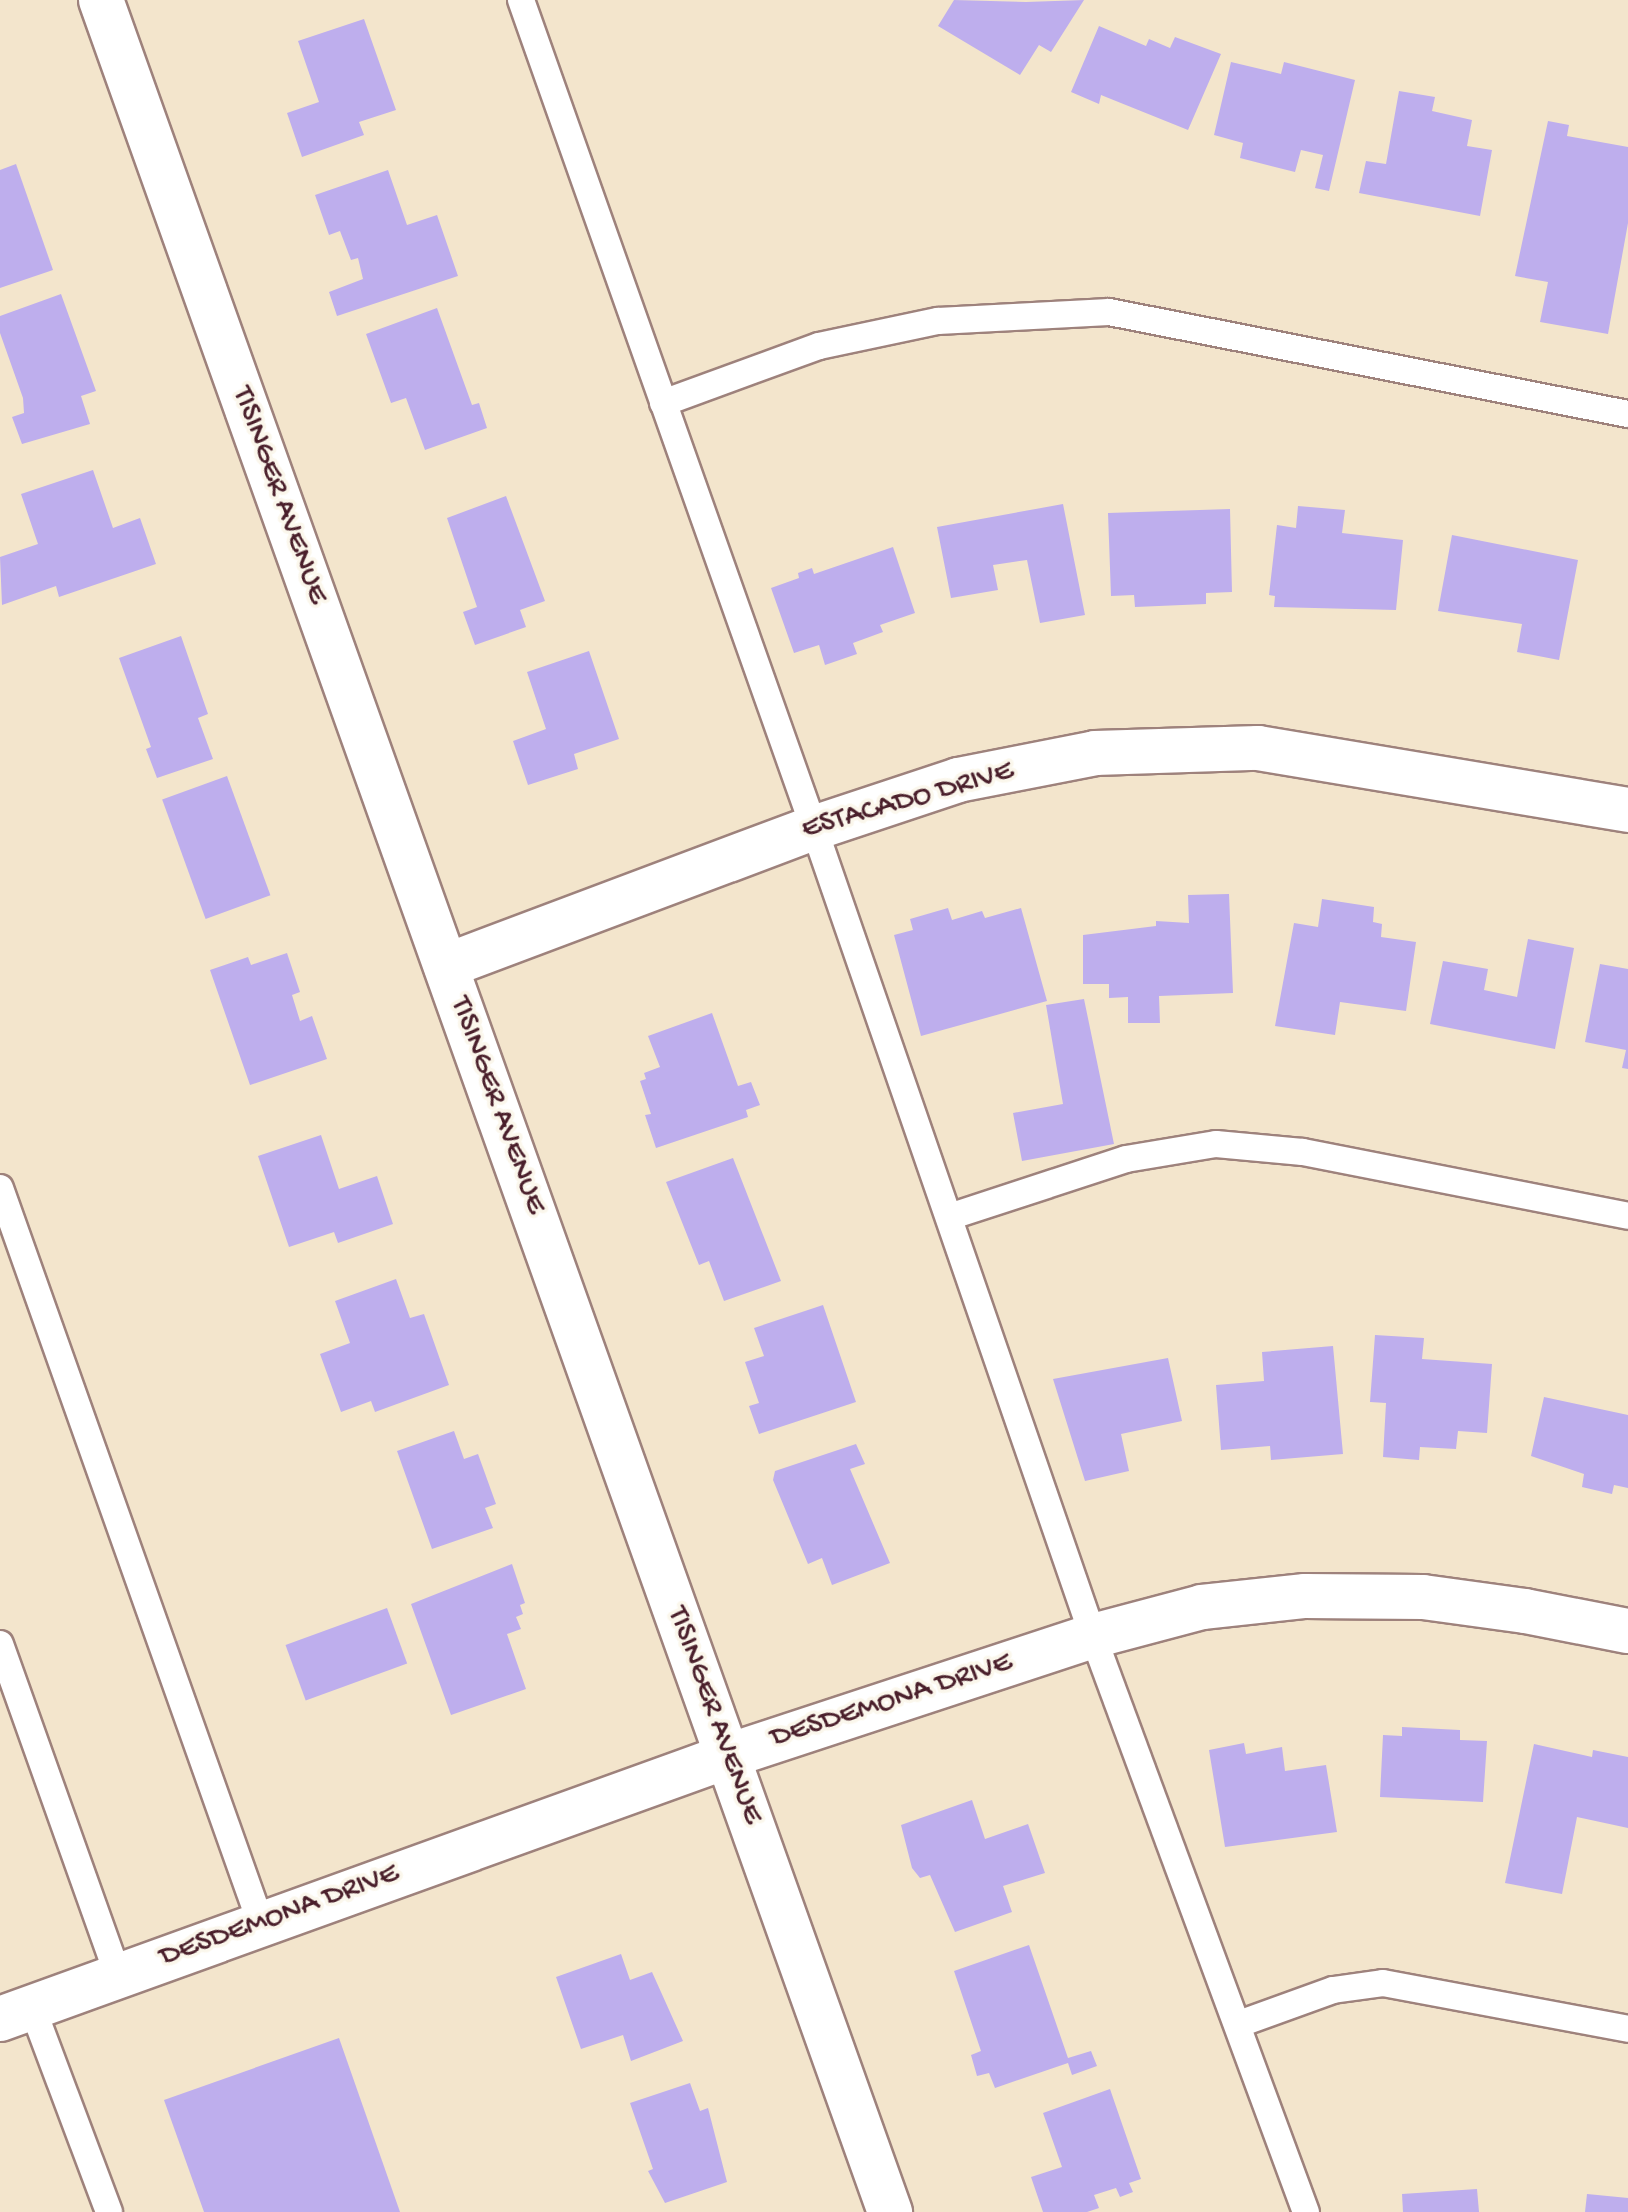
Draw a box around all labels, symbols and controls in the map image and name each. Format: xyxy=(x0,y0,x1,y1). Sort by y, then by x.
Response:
street label: TISINGER AVENUE xyxy=(222,382,334,610)
street label: ESTACADO DRIVE xyxy=(798,755,1018,849)
street label: TISINGER AVENUE xyxy=(440,992,552,1220)
street label: TISINGER AVENUE xyxy=(657,1602,769,1830)
street label: DESDEMONA DRIVE xyxy=(767,1646,1017,1758)
street label: DESDEMONA DRIVE xyxy=(156,1857,404,1977)

